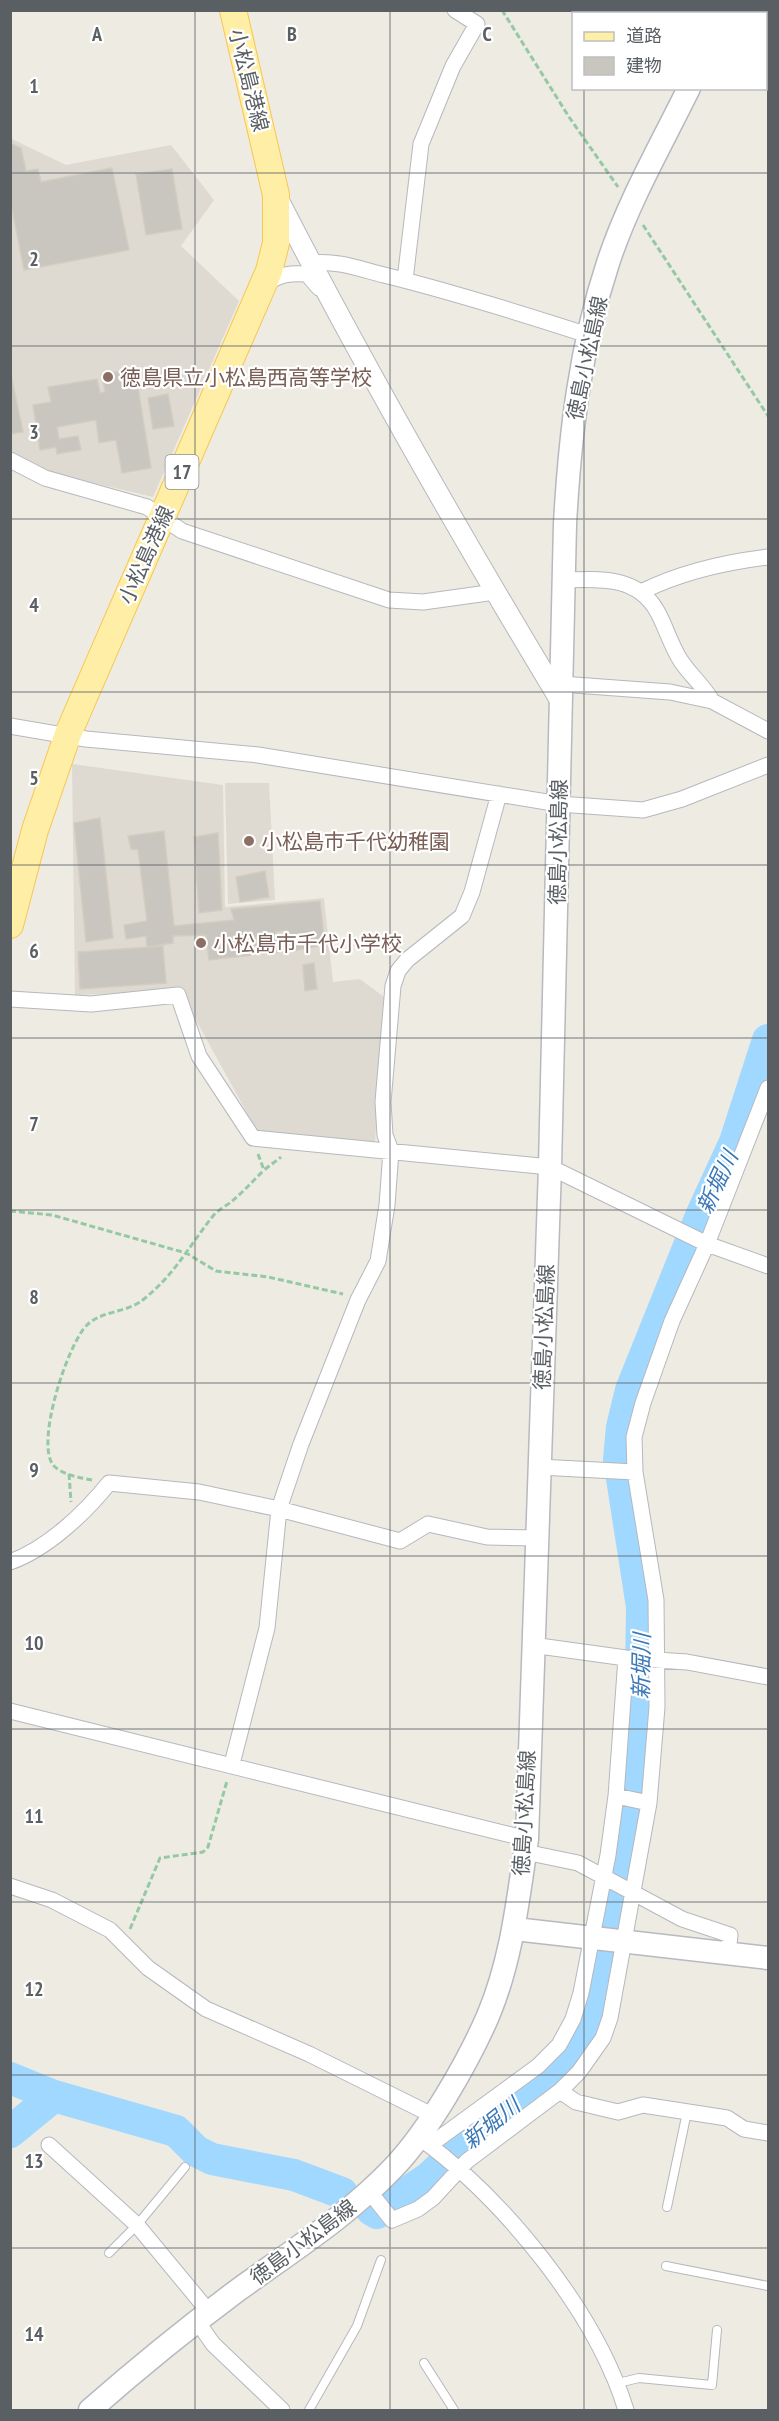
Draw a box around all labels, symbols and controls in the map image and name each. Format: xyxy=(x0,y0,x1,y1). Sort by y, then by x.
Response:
legend xyxy=(572,12,767,90)
text: A xyxy=(91,21,103,47)
text: B xyxy=(287,21,297,47)
text: C xyxy=(482,21,492,47)
text: 道路 xyxy=(626,24,662,47)
street label: 小松島港線 xyxy=(223,26,275,134)
text: 建物 xyxy=(626,54,662,77)
text: 1 xyxy=(29,73,39,99)
text: 2 xyxy=(29,246,39,272)
street label: 徳島小松島線 xyxy=(561,294,613,422)
place label: 徳島県立小松島西高等学校 xyxy=(120,364,372,391)
marker: 徳島県立小松島西高等学校 xyxy=(101,370,115,384)
text: 3 xyxy=(29,419,39,445)
road number: 17 xyxy=(166,455,198,489)
street label: 小松島港線 xyxy=(112,502,180,608)
text: 4 xyxy=(29,592,39,618)
text: 5 xyxy=(29,765,39,791)
street label: 徳島小松島線 xyxy=(543,779,573,905)
place label: 小松島市千代幼稚園 xyxy=(261,828,450,855)
marker: 小松島市千代幼稚園 xyxy=(242,834,256,848)
place label: 小松島市千代小学校 xyxy=(213,930,402,957)
marker: 小松島市千代小学校 xyxy=(194,936,208,950)
text: 6 xyxy=(29,938,39,964)
text: 7 xyxy=(29,1111,39,1137)
water label: 新堀川 xyxy=(690,1144,744,1218)
street label: 徳島小松島線 xyxy=(528,1264,560,1390)
text: 8 xyxy=(29,1284,39,1310)
text: 9 xyxy=(29,1457,39,1483)
text: 10 xyxy=(24,1630,44,1656)
water label: 新堀川 xyxy=(626,1631,656,1699)
street label: 徳島小松島線 xyxy=(507,1749,541,1877)
text: 11 xyxy=(24,1803,44,1829)
text: 12 xyxy=(24,1976,44,2002)
water label: 新堀川 xyxy=(457,2090,527,2155)
text: 13 xyxy=(24,2148,44,2174)
street label: 徳島小松島線 xyxy=(245,2193,361,2291)
text: 14 xyxy=(24,2321,44,2347)

